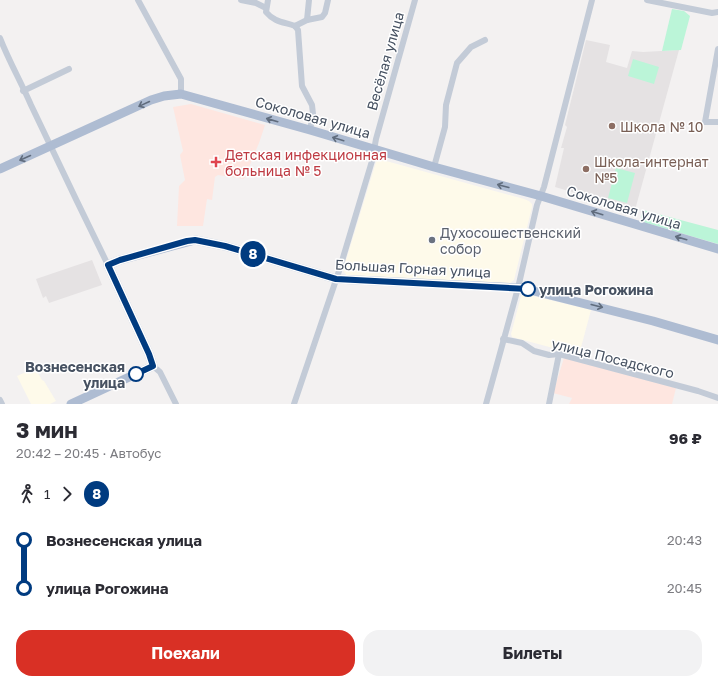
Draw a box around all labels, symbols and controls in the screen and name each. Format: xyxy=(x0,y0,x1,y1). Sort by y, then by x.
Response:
street label: Весёлая улица xyxy=(363,10,407,112)
street label: Соколовая улица xyxy=(254,92,372,142)
one-way arrow xyxy=(138,101,150,108)
one-way arrow xyxy=(266,116,279,123)
place label: Школа № 10 xyxy=(620,118,704,135)
marker: Школа № 10 xyxy=(607,121,617,131)
one-way arrow xyxy=(332,134,344,142)
place label: Детская инфекционная больница № 5 xyxy=(225,146,387,179)
place label: Школа-интернат №5 xyxy=(594,153,709,186)
one-way arrow xyxy=(19,155,31,162)
marker: Детская инфекционная больница № 5 xyxy=(210,156,222,168)
marker: Школа-интернат №5 xyxy=(581,164,591,174)
street label: Соколовая улица xyxy=(565,181,683,233)
one-way arrow xyxy=(497,182,510,189)
one-way arrow xyxy=(592,209,604,217)
place label: Духосошественский собор xyxy=(440,224,581,257)
one-way arrow xyxy=(674,234,687,241)
marker: Духосошественский собор xyxy=(427,235,437,245)
line badge: 8 xyxy=(240,241,266,267)
text: 8 xyxy=(249,245,257,262)
street label: Большая Горная улица xyxy=(335,255,491,281)
marker: улица Рогожина xyxy=(520,281,536,297)
place label: улица Рогожина xyxy=(539,281,653,298)
one-way arrow xyxy=(590,303,603,311)
street label: улица Посадского xyxy=(550,335,676,381)
place label: Вознесенская улица xyxy=(25,358,125,391)
marker: Вознесенская улица xyxy=(128,366,144,382)
text: 3 мин xyxy=(16,416,78,443)
text: 96 ₽ xyxy=(669,429,702,447)
text: 20:42 – 20:45 · Автобус xyxy=(16,445,161,461)
icon: walk xyxy=(16,483,38,505)
icon: forward xyxy=(56,483,78,505)
text: 8 xyxy=(92,485,101,502)
text: 1 xyxy=(44,486,50,502)
text: Вознесенская улица xyxy=(46,531,202,549)
text: 20:43 xyxy=(667,532,702,548)
text: улица Рогожина xyxy=(46,579,168,597)
text: 20:45 xyxy=(667,580,702,596)
button: Поехали xyxy=(16,630,355,676)
button: Билеты xyxy=(363,630,702,676)

